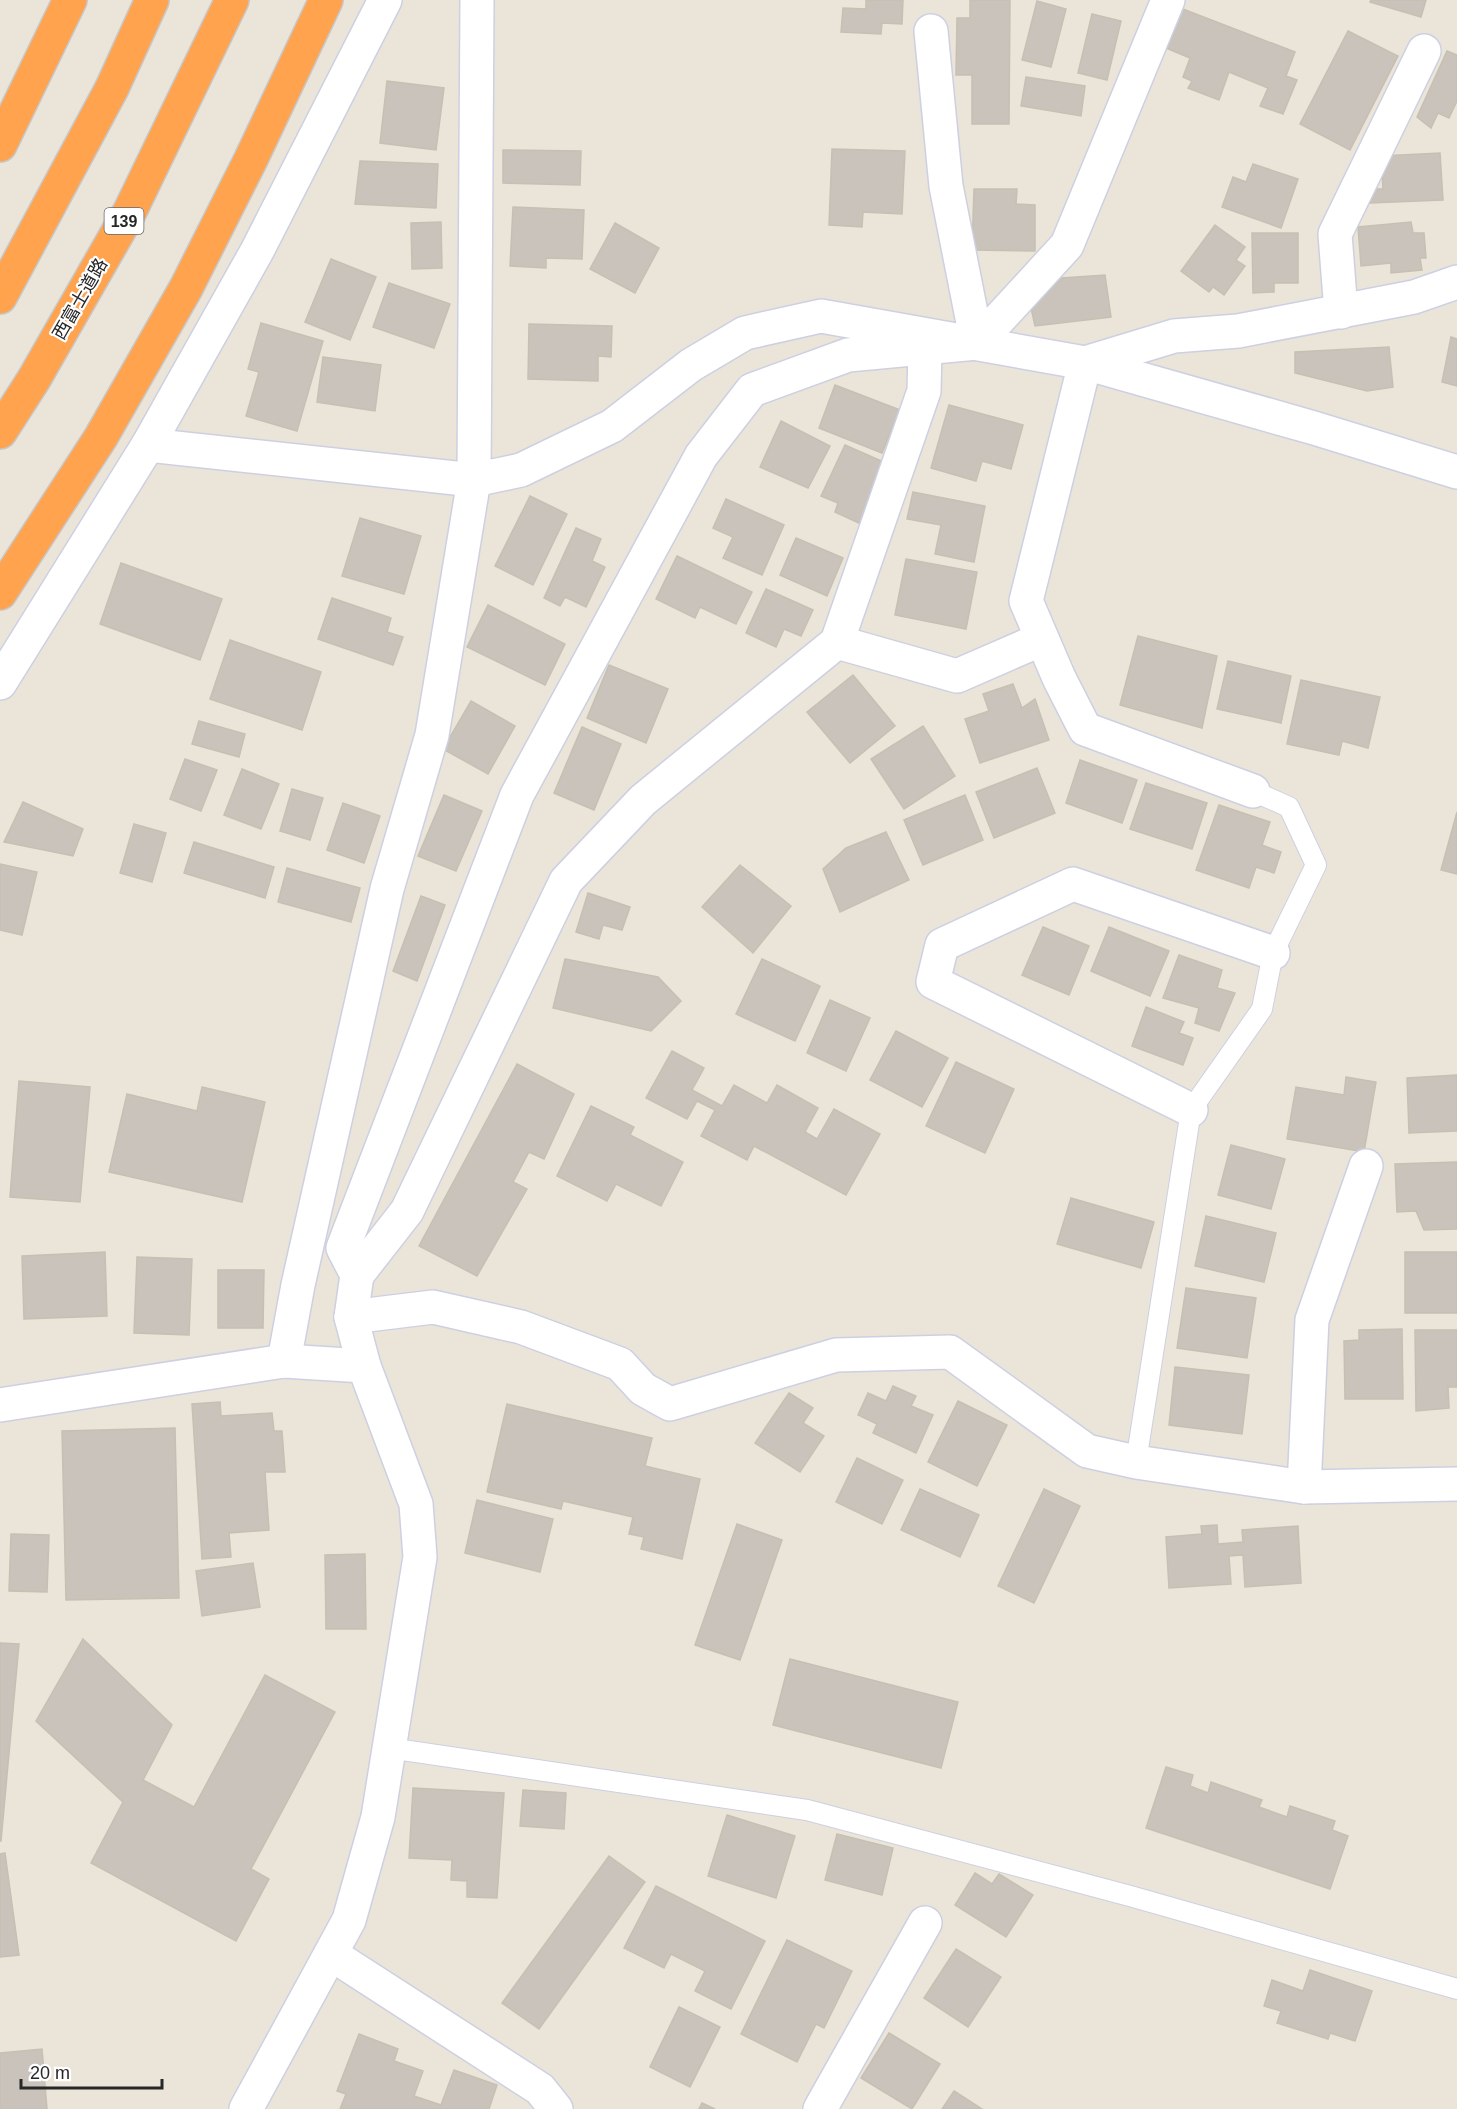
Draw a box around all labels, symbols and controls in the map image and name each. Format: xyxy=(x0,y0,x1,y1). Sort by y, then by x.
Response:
road number: 139 xyxy=(104,208,144,234)
street label: 西富士道路 xyxy=(49,255,111,343)
scale bar xyxy=(21,2052,162,2090)
text: 20 m xyxy=(30,2063,70,2083)

